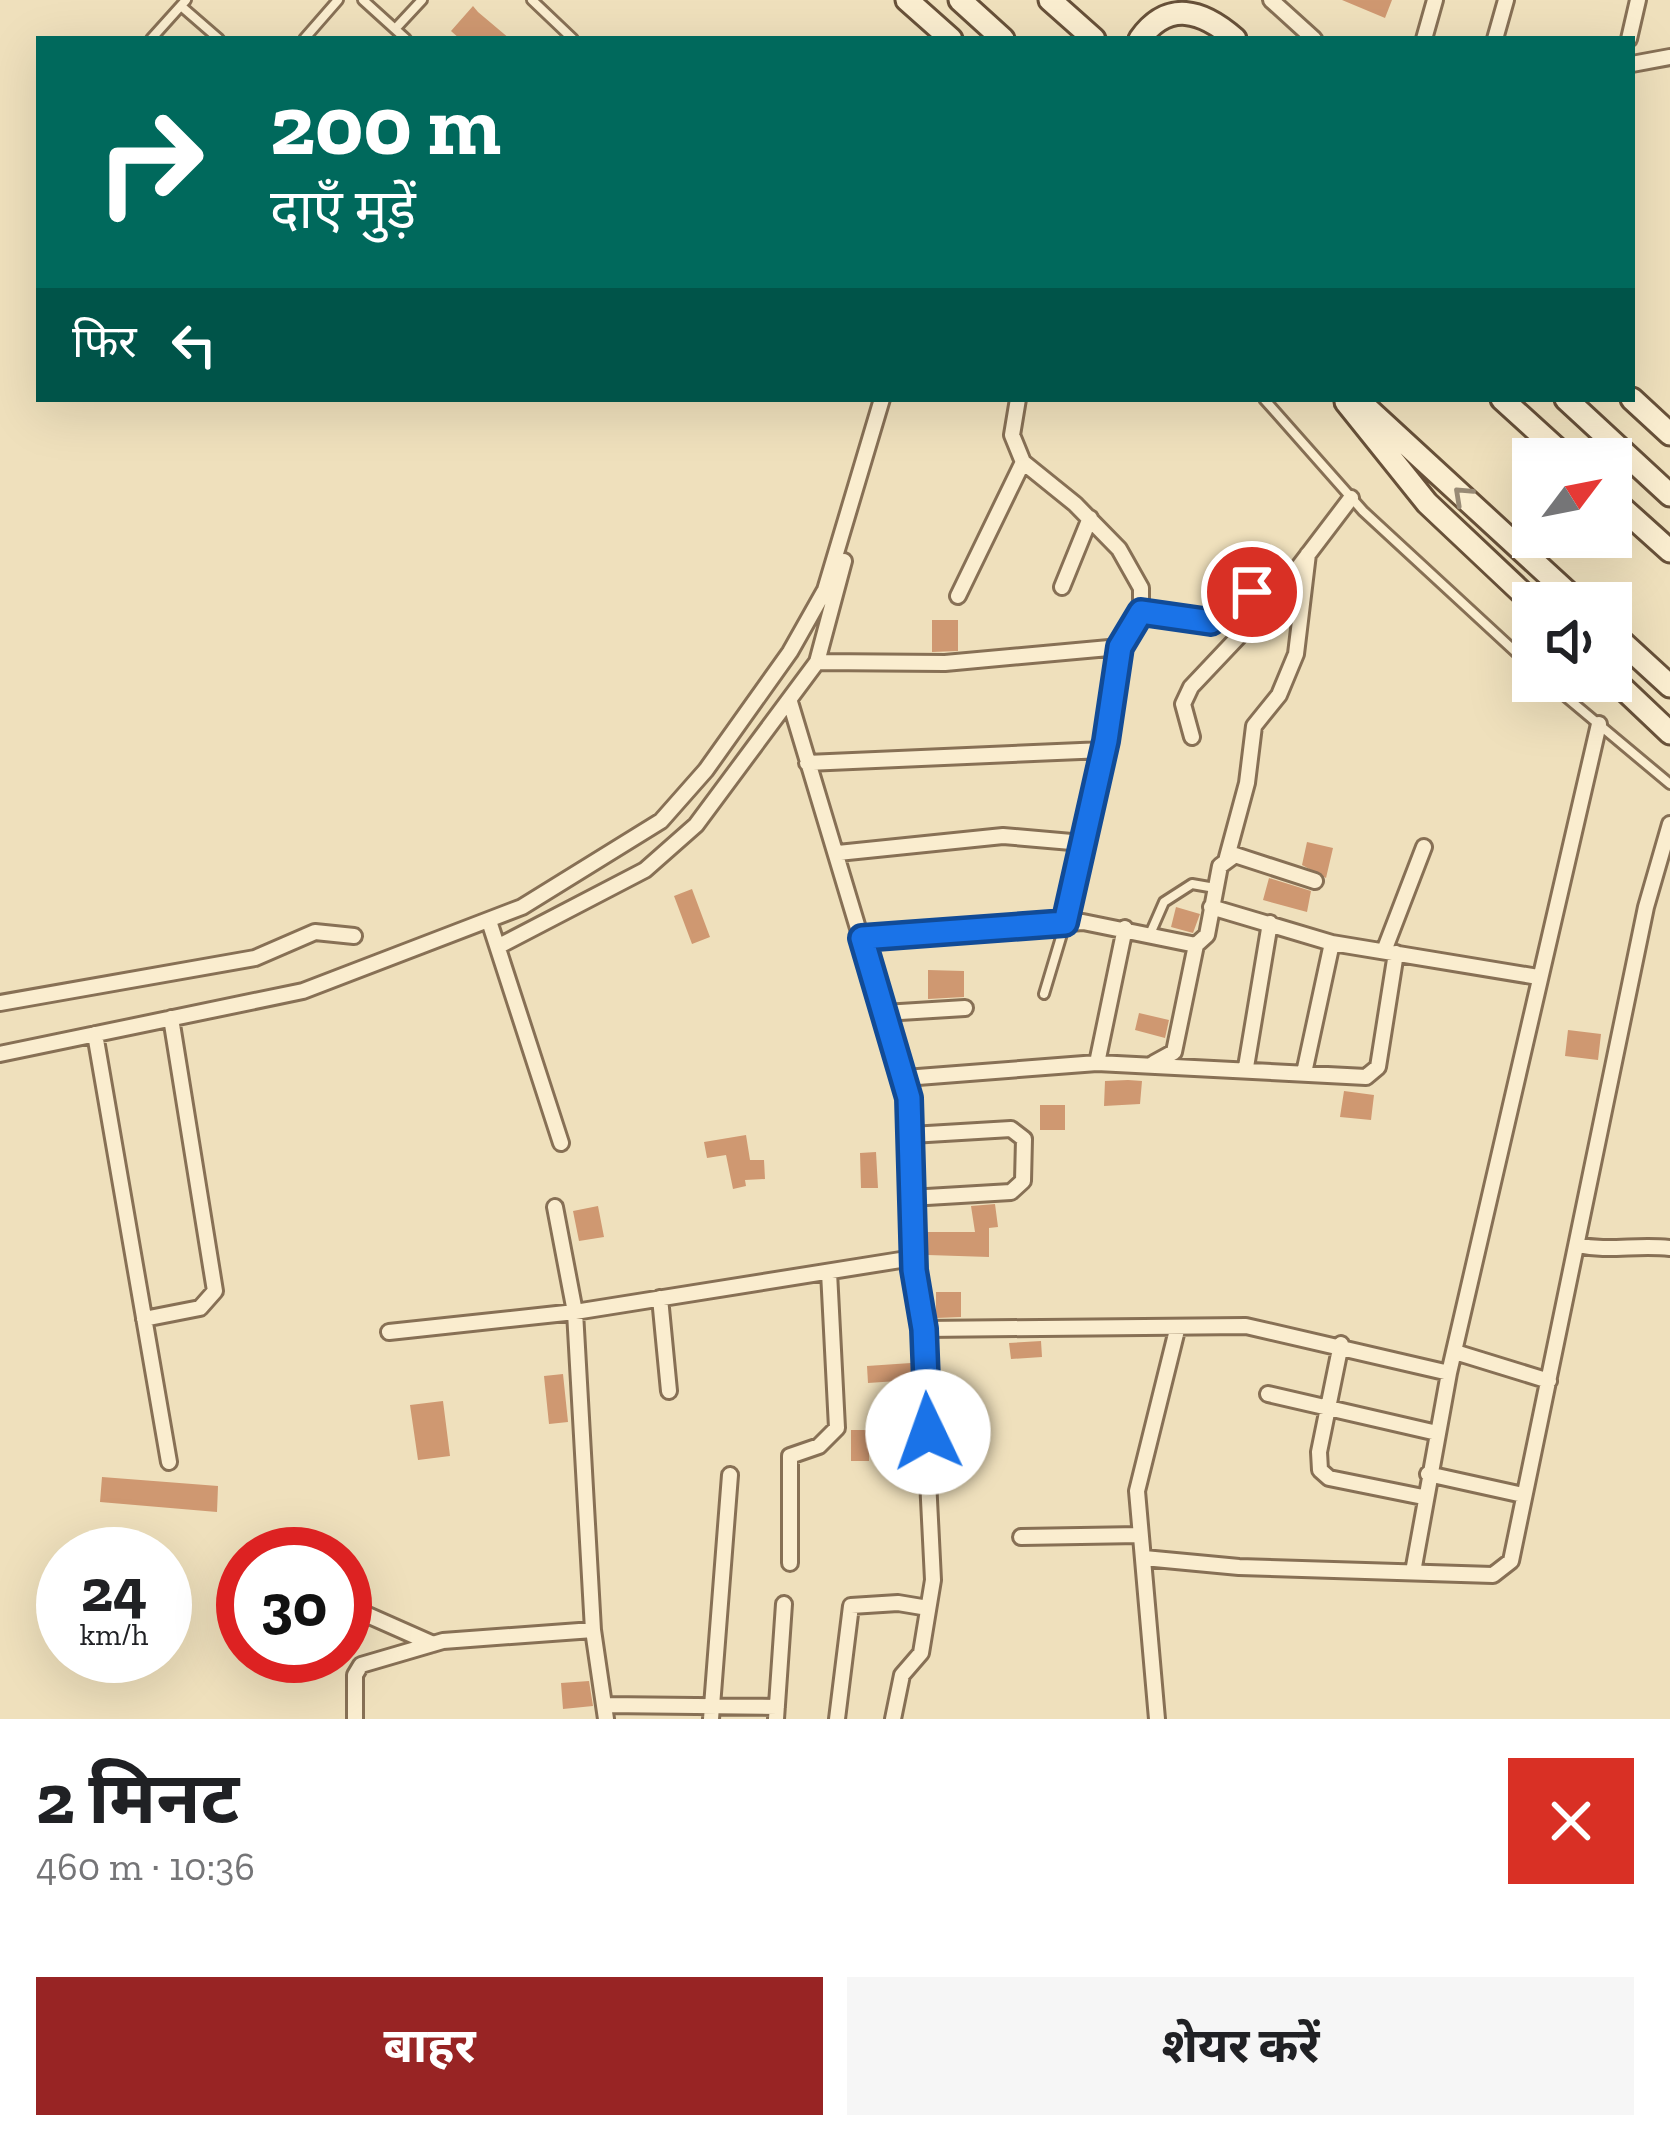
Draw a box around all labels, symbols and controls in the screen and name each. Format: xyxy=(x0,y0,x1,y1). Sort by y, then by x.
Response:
text: 200 m xyxy=(270,75,501,176)
icon: right xyxy=(72,84,228,240)
text: दाएँ मुड़ें xyxy=(270,177,416,242)
icon: left xyxy=(161,312,227,378)
text: फिर xyxy=(72,315,137,369)
north arrow xyxy=(1512,438,1632,558)
map controls xyxy=(1512,438,1632,702)
one-way arrow xyxy=(1455,488,1476,510)
pin xyxy=(1201,541,1303,643)
icon: arrive xyxy=(1219,559,1285,625)
button: sound xyxy=(1512,582,1632,702)
position arrow xyxy=(865,1369,991,1495)
speed limit sign: 30 xyxy=(216,1527,372,1683)
text: 24 xyxy=(81,1554,147,1626)
text: km/h xyxy=(80,1617,148,1653)
text: 2 मिनट xyxy=(36,1755,239,1841)
button: close xyxy=(1508,1758,1634,1884)
text: 460 m · 10:36 xyxy=(36,1843,255,1890)
button: बाहर xyxy=(36,1977,823,2115)
button: शेयर करें xyxy=(847,1977,1634,2115)

